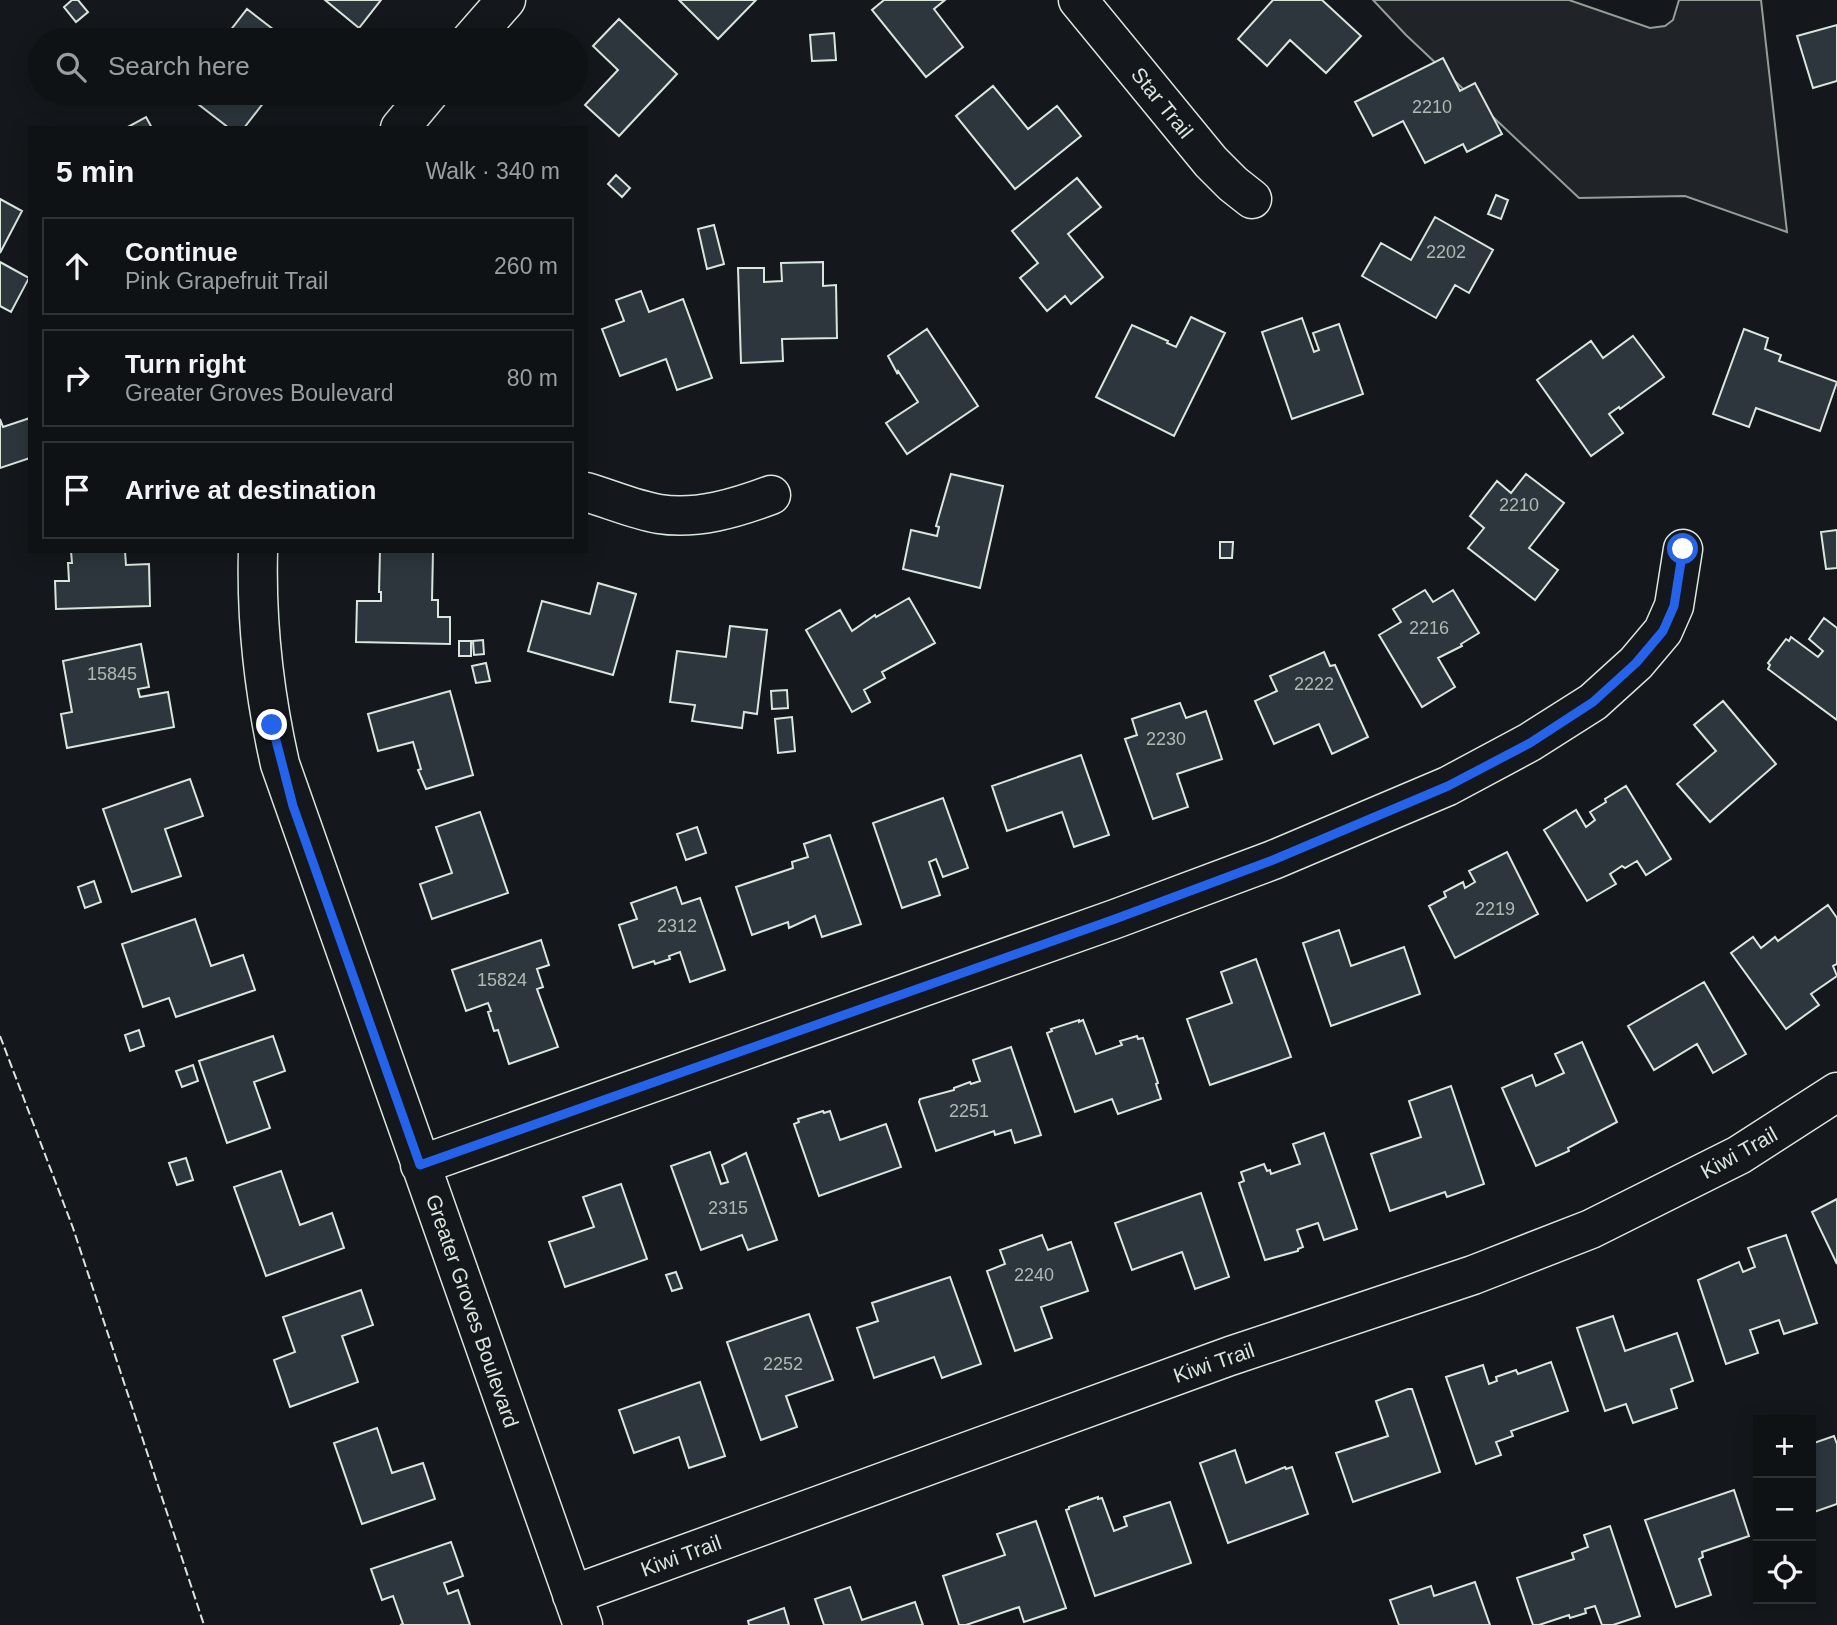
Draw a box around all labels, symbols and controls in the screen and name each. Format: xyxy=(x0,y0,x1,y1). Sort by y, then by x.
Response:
search box xyxy=(28,28,588,105)
icon: search xyxy=(52,48,90,86)
text: Search here xyxy=(108,51,250,81)
street label: Star Trail xyxy=(1127,63,1198,143)
house number: 2210 xyxy=(1412,97,1452,117)
text: 5 min xyxy=(56,155,134,188)
text: Walk · 340 m xyxy=(425,158,560,184)
text: Continue xyxy=(125,237,238,267)
house number: 2202 xyxy=(1426,242,1466,262)
icon: ahead xyxy=(58,247,96,285)
text: 260 m xyxy=(494,253,558,279)
text: Pink Grapefruit Trail xyxy=(125,268,328,294)
text: Turn right xyxy=(125,349,246,379)
icon: right xyxy=(58,359,96,397)
text: 80 m xyxy=(507,365,558,391)
text: Greater Groves Boulevard xyxy=(125,380,393,406)
icon: arrive xyxy=(58,471,96,509)
text: Arrive at destination xyxy=(125,475,376,505)
house number: 2210 xyxy=(1499,495,1539,515)
route start xyxy=(1667,533,1698,564)
house number: 2216 xyxy=(1409,618,1449,638)
house number: 15845 xyxy=(87,664,137,684)
house number: 2222 xyxy=(1294,674,1334,694)
route end xyxy=(256,709,287,740)
house number: 2230 xyxy=(1146,729,1186,749)
house number: 2219 xyxy=(1475,899,1515,919)
house number: 2312 xyxy=(657,916,697,936)
house number: 15824 xyxy=(477,970,527,990)
house number: 2251 xyxy=(949,1101,989,1121)
street label: Kiwi Trail xyxy=(1696,1122,1781,1183)
street label: Greater Groves Boulevard xyxy=(422,1191,523,1430)
house number: 2315 xyxy=(708,1198,748,1218)
house number: 2240 xyxy=(1014,1265,1054,1285)
street label: Kiwi Trail xyxy=(1170,1338,1257,1387)
house number: 2252 xyxy=(763,1354,803,1374)
map controls xyxy=(1753,1415,1816,1604)
button: + xyxy=(1753,1415,1816,1478)
button: − xyxy=(1753,1478,1816,1541)
street label: Kiwi Trail xyxy=(637,1530,724,1581)
button: locate xyxy=(1753,1541,1816,1604)

